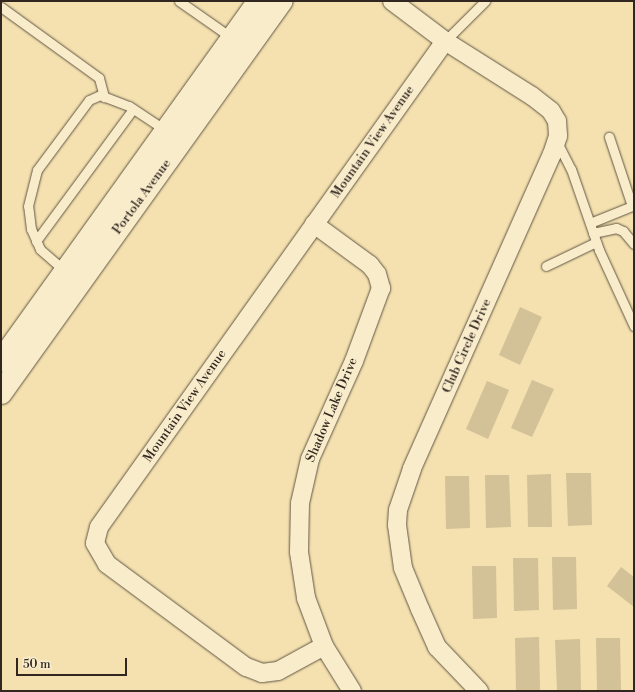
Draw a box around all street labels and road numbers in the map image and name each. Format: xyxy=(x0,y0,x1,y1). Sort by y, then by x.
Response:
street label: Mountain View Avenue xyxy=(328,83,418,201)
street label: Portola Avenue xyxy=(110,156,174,238)
street label: Club Circle Drive xyxy=(439,296,495,396)
street label: Mountain View Avenue xyxy=(140,347,230,465)
street label: Shadow Lake Drive xyxy=(303,355,361,465)

